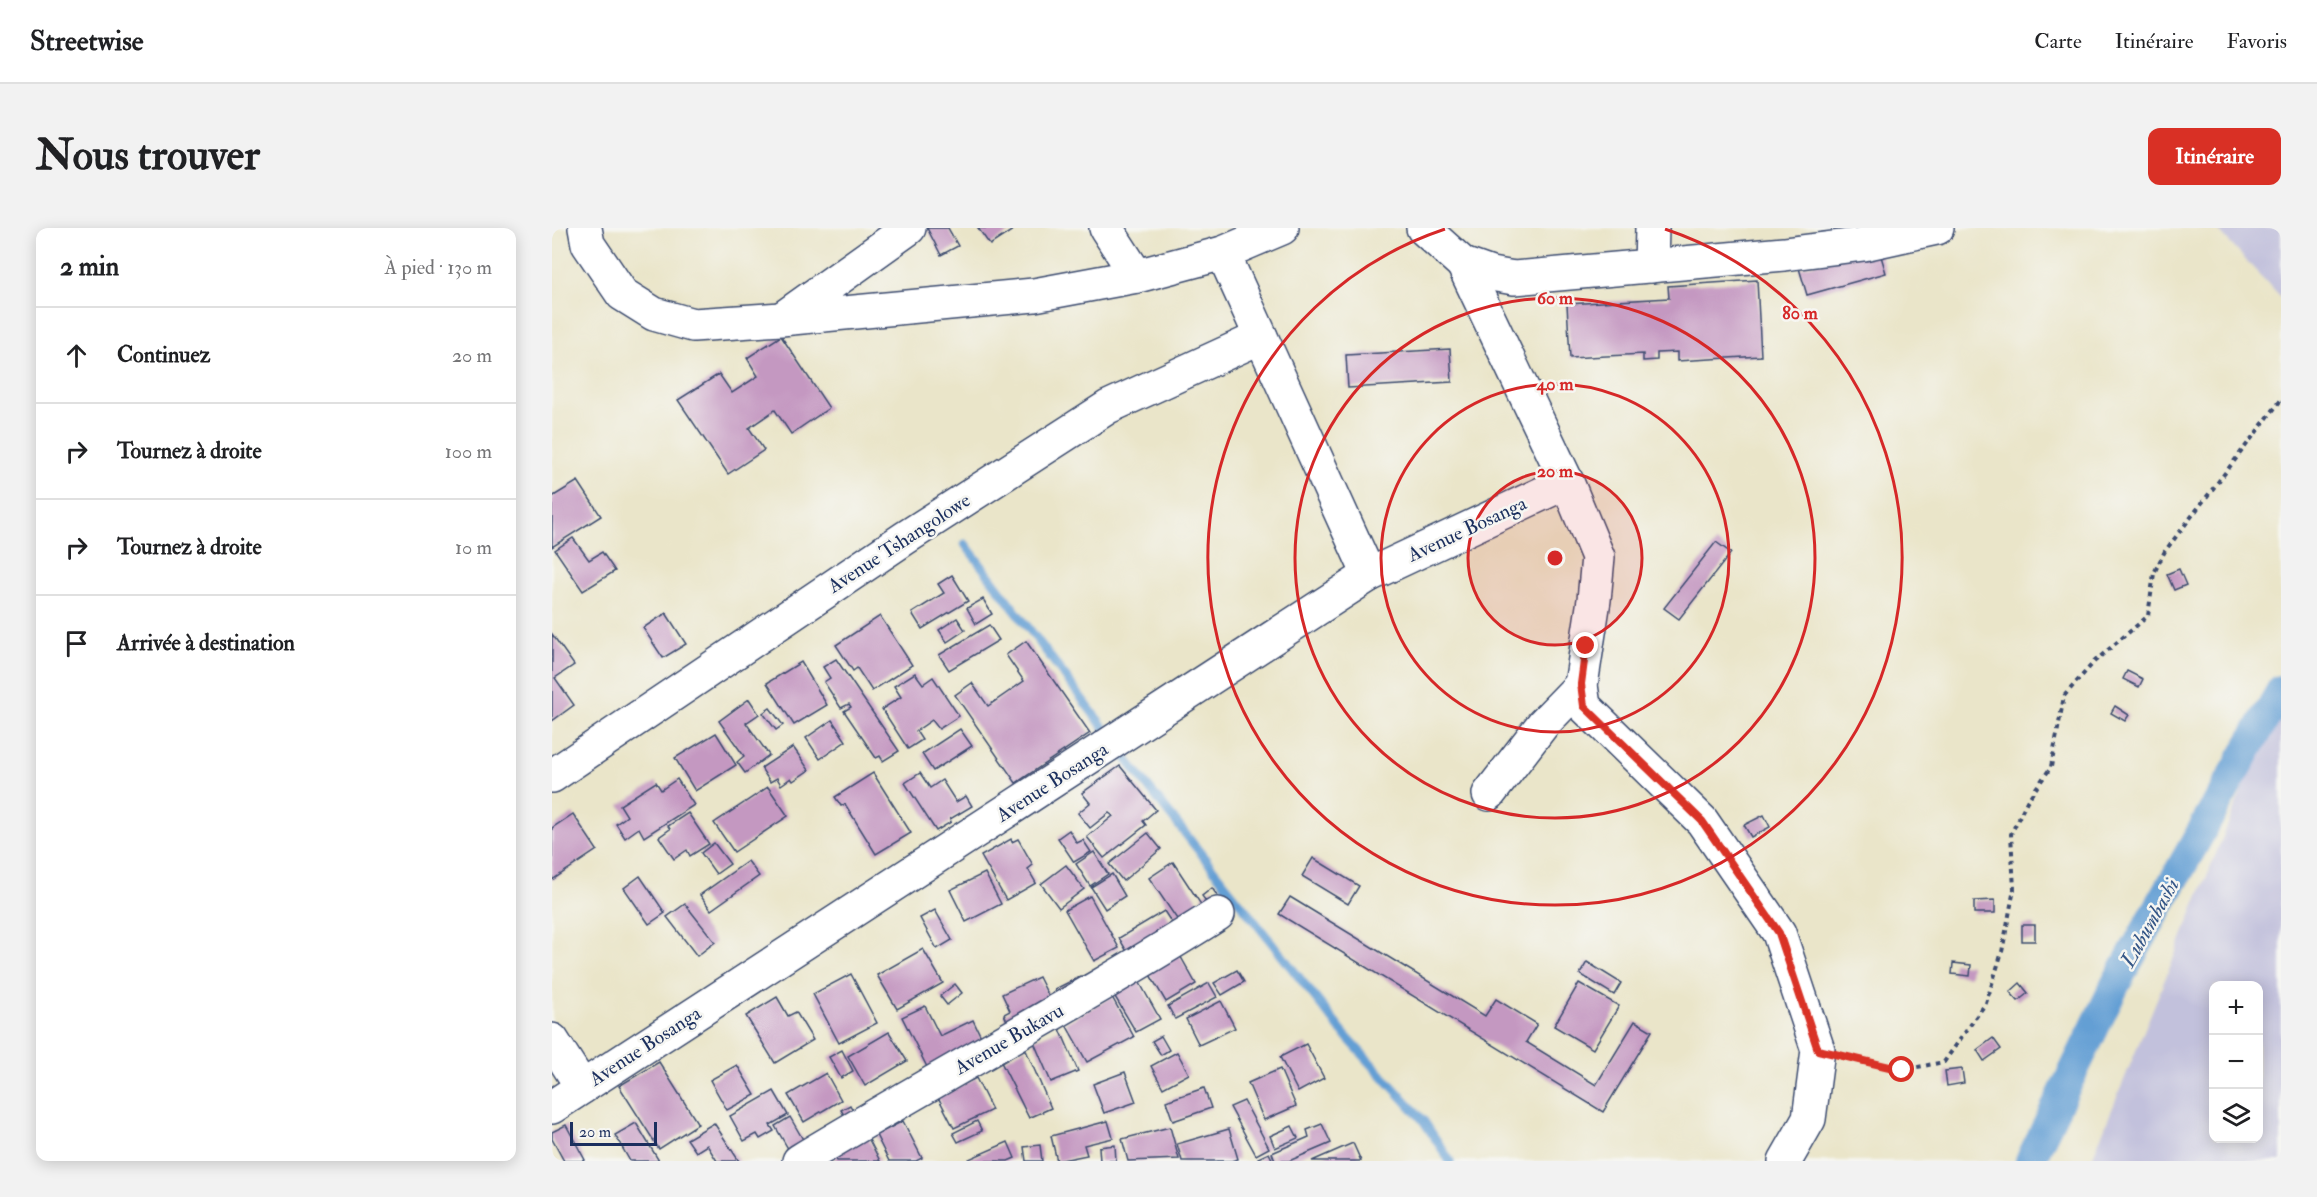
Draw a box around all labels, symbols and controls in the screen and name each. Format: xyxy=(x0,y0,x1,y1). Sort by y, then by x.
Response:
text: Streetwise xyxy=(30,24,144,59)
text: Carte xyxy=(2034,28,2082,55)
text: Itinéraire xyxy=(2115,28,2193,55)
text: Favoris xyxy=(2226,28,2287,55)
button: Itinéraire xyxy=(2148,128,2281,185)
text: Nous trouver xyxy=(36,130,260,182)
text: 2 min xyxy=(60,251,119,283)
text: À pied · 130 m xyxy=(384,255,492,280)
text: 60 m xyxy=(1537,287,1574,310)
text: 80 m xyxy=(1782,302,1819,325)
icon: ahead xyxy=(60,339,93,372)
text: Continuez xyxy=(117,341,210,369)
text: 20 m xyxy=(452,343,492,368)
text: 40 m xyxy=(1536,373,1574,396)
icon: right xyxy=(60,435,93,468)
text: Tournez à droite xyxy=(117,437,262,465)
text: 100 m xyxy=(445,439,492,464)
text: 20 m xyxy=(1537,460,1574,483)
street label: Avenue Tshangolowe xyxy=(822,488,975,599)
street label: Avenue Bosanga xyxy=(1403,490,1531,568)
icon: right xyxy=(60,531,93,564)
text: Tournez à droite xyxy=(117,533,262,561)
text: 10 m xyxy=(455,535,492,560)
centre of rings xyxy=(1545,548,1565,568)
icon: arrive xyxy=(60,627,93,660)
text: Arrivée à destination xyxy=(117,629,295,657)
route end xyxy=(1572,632,1598,658)
street label: Avenue Bosanga xyxy=(991,736,1113,828)
water label: Lubumbashi xyxy=(2114,874,2186,973)
map controls xyxy=(2209,981,2263,1143)
button: + xyxy=(2209,981,2263,1035)
street label: Avenue Bukavu xyxy=(949,998,1068,1081)
street label: Avenue Bosanga xyxy=(584,1000,706,1092)
button: − xyxy=(2209,1035,2263,1089)
route start xyxy=(1888,1056,1914,1082)
button: layers xyxy=(2209,1089,2263,1143)
scale bar xyxy=(570,1119,657,1146)
text: 20 m xyxy=(579,1122,611,1142)

